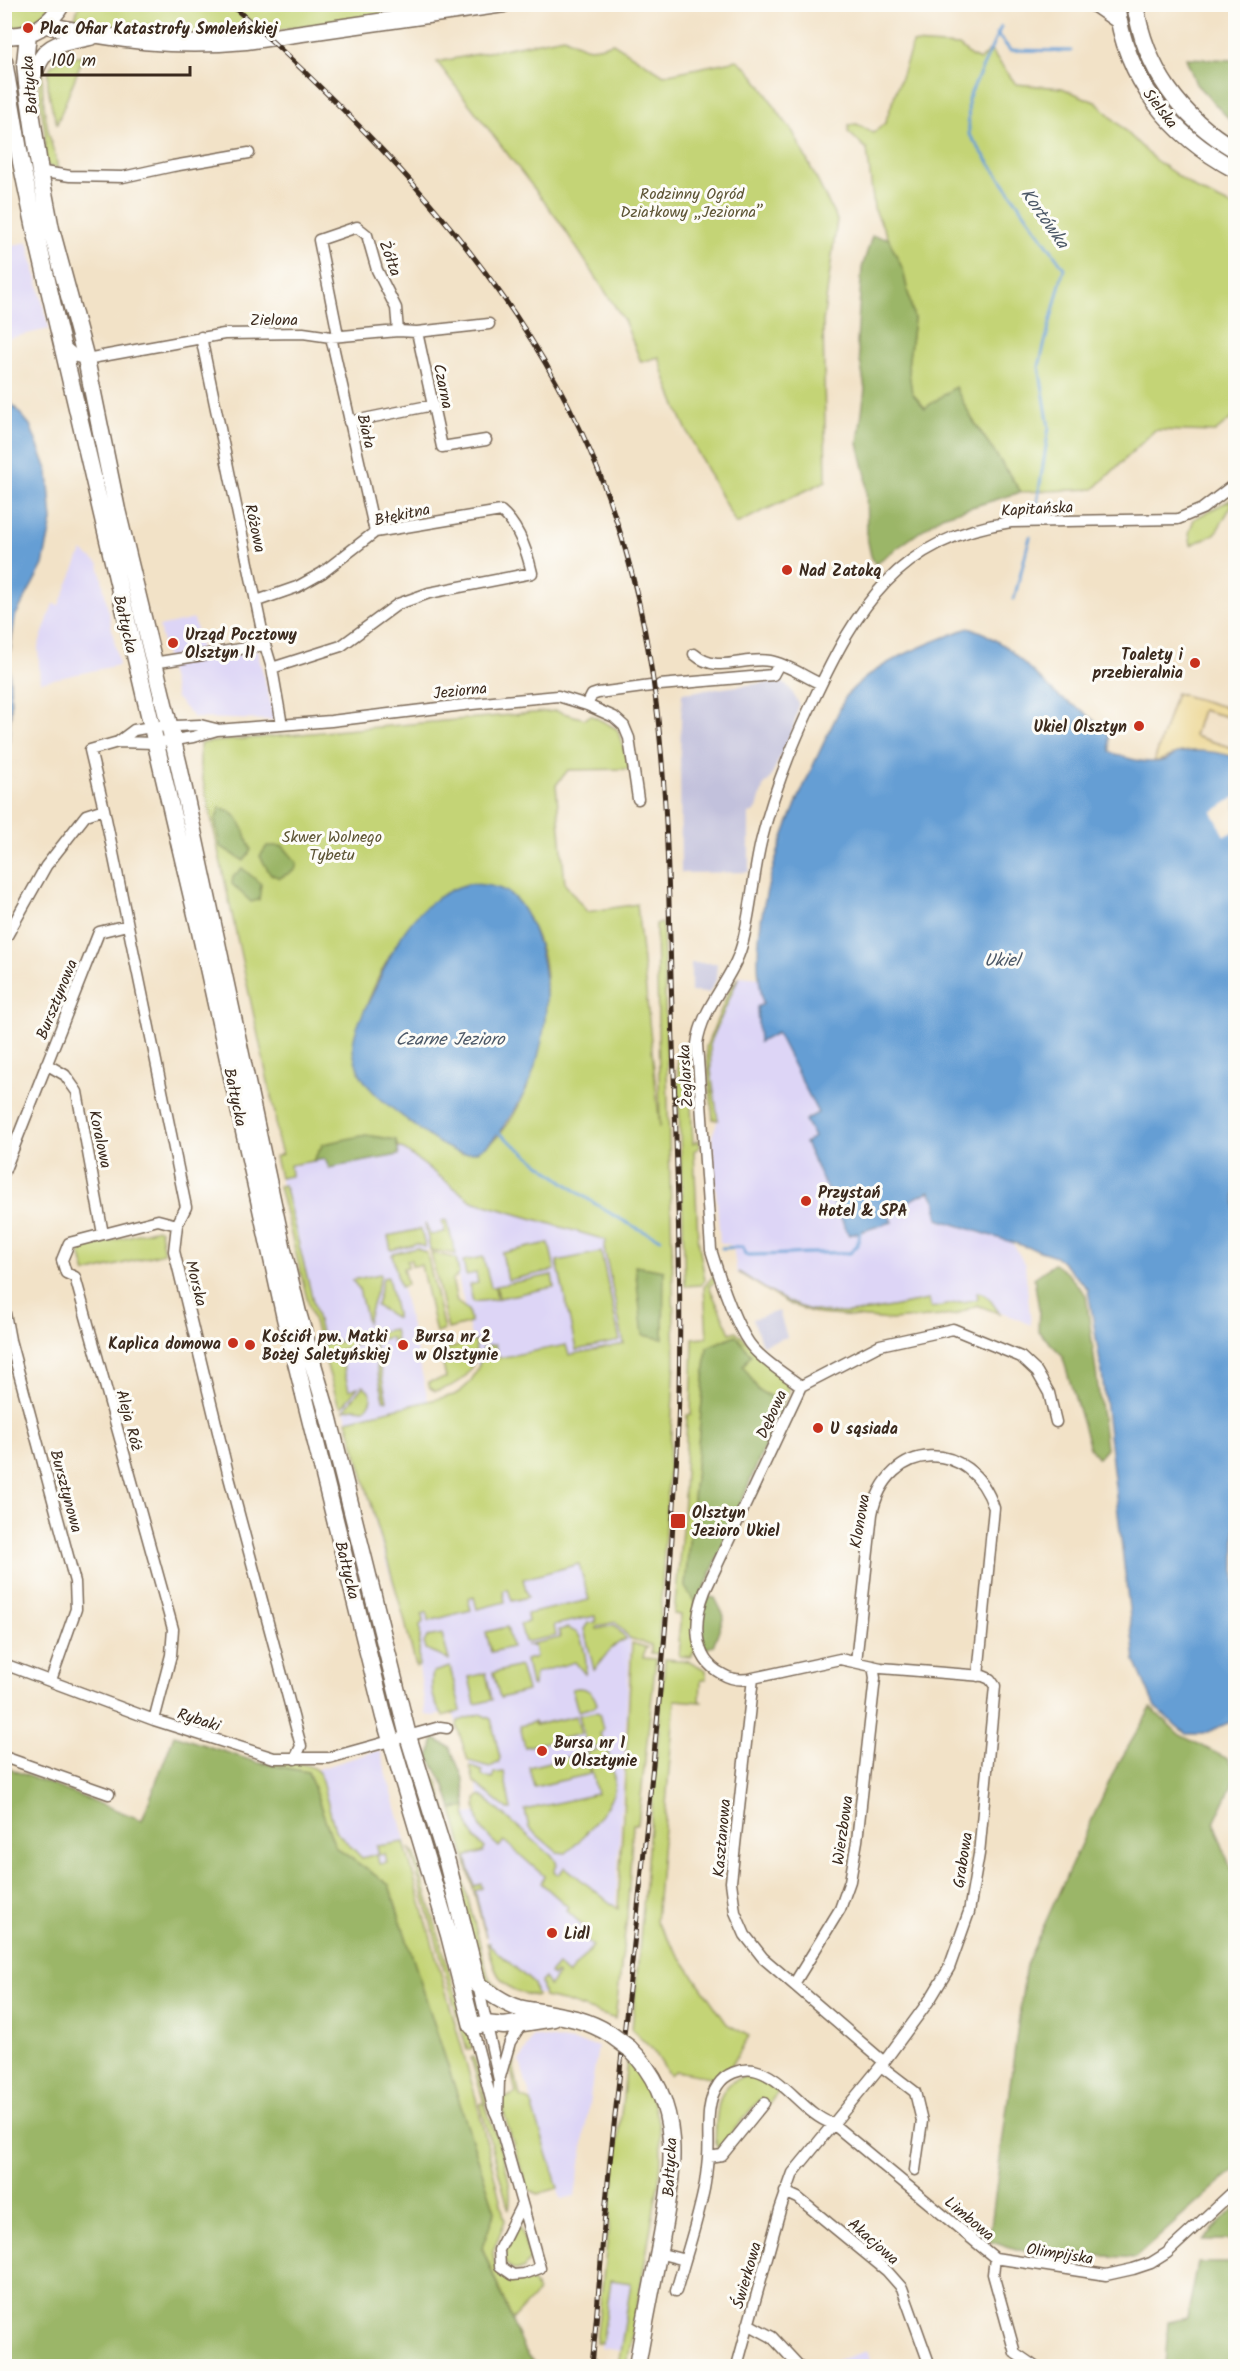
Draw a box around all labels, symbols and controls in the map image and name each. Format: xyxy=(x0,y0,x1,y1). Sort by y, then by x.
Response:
place label: Plac Ofiar Katastrofy Smoleńskiej xyxy=(40,17,278,42)
marker: Plac Ofiar Katastrofy Smoleńskiej xyxy=(21,21,35,35)
scale bar xyxy=(42,39,190,77)
text: 100 m xyxy=(51,47,96,76)
street label: Bałtycka xyxy=(15,54,46,116)
street label: Sielska xyxy=(1136,83,1184,134)
park label: Rodzinny Ogród Działkowy „Jeziorna” xyxy=(620,182,764,225)
water label: Kortówka xyxy=(1012,182,1076,257)
street label: Żółta xyxy=(372,237,408,280)
street label: Zielona xyxy=(250,308,298,333)
street label: Czarna xyxy=(426,361,459,411)
street label: Biała xyxy=(349,412,382,451)
street label: Kapitańska xyxy=(1000,495,1074,524)
street label: Błękitna xyxy=(372,497,433,534)
street label: Różowa xyxy=(237,502,272,555)
place label: Nad Zatoką xyxy=(799,559,881,584)
marker: Nad Zatoką xyxy=(780,563,794,577)
street label: Bałtycka xyxy=(106,593,143,656)
place label: Urząd Pocztowy Olsztyn 11 xyxy=(185,623,298,666)
marker: Urząd Pocztowy Olsztyn 11 xyxy=(166,636,180,650)
place label: Toalety i przebieralnia xyxy=(1092,643,1184,686)
marker: Toalety i przebieralnia xyxy=(1188,656,1202,670)
street label: Jeziorna xyxy=(432,676,488,707)
place label: Ukiel Olsztyn xyxy=(1033,715,1127,740)
marker: Ukiel Olsztyn xyxy=(1132,719,1146,733)
park label: Skwer Wolnego Tybetu xyxy=(282,825,382,868)
water label: Ukiel xyxy=(984,947,1024,976)
street label: Bursztynowa xyxy=(30,956,85,1044)
water label: Czarne Jezioro xyxy=(395,1026,506,1055)
street label: Żeglarska xyxy=(672,1044,701,1108)
street label: Bałtycka xyxy=(216,1066,253,1129)
street label: Koralowa xyxy=(81,1108,118,1171)
place label: Przystań Hotel & SPA xyxy=(818,1181,908,1224)
marker: Przystań Hotel & SPA xyxy=(799,1194,813,1208)
street label: Morska xyxy=(178,1258,213,1309)
place label: Kościół pw. Matki Bożej Saletyńskiej xyxy=(262,1325,391,1368)
place label: Bursa nr 2 w Olsztynie xyxy=(415,1325,498,1368)
place label: Kaplica domowa xyxy=(108,1332,221,1357)
marker: Kaplica domowa xyxy=(226,1336,240,1350)
marker: Kościół pw. Matki Bożej Saletyńskiej xyxy=(243,1338,257,1352)
marker: Bursa nr 2 w Olsztynie xyxy=(396,1338,410,1352)
street label: Dębowa xyxy=(750,1386,795,1443)
street label: Aleja Róż xyxy=(108,1387,149,1454)
place label: U sąsiada xyxy=(830,1417,898,1442)
marker: U sąsiada xyxy=(811,1421,825,1435)
street label: Bursztynowa xyxy=(43,1447,89,1536)
street label: Klonowa xyxy=(843,1492,878,1550)
place label: Olsztyn Jezioro Ukiel xyxy=(692,1501,780,1544)
marker: Olsztyn Jezioro Ukiel xyxy=(669,1512,687,1530)
street label: Bałtycka xyxy=(327,1539,366,1602)
street label: Rybaki xyxy=(174,1702,224,1739)
place label: Bursa nr 1 w Olsztynie xyxy=(554,1731,637,1774)
marker: Bursa nr 1 w Olsztynie xyxy=(535,1744,549,1758)
street label: Wierzbowa xyxy=(826,1794,861,1866)
street label: Kasztanowa xyxy=(707,1798,738,1878)
street label: Grabowa xyxy=(947,1830,980,1890)
place label: Lidl xyxy=(564,1922,591,1947)
marker: Lidl xyxy=(545,1926,559,1940)
street label: Bałtycka xyxy=(656,2137,685,2197)
street label: Limbowa xyxy=(938,2191,1000,2248)
street label: Akacjowa xyxy=(842,2213,904,2272)
street label: Olimpijska xyxy=(1024,2237,1095,2272)
street label: Świerkowa xyxy=(726,2239,769,2312)

